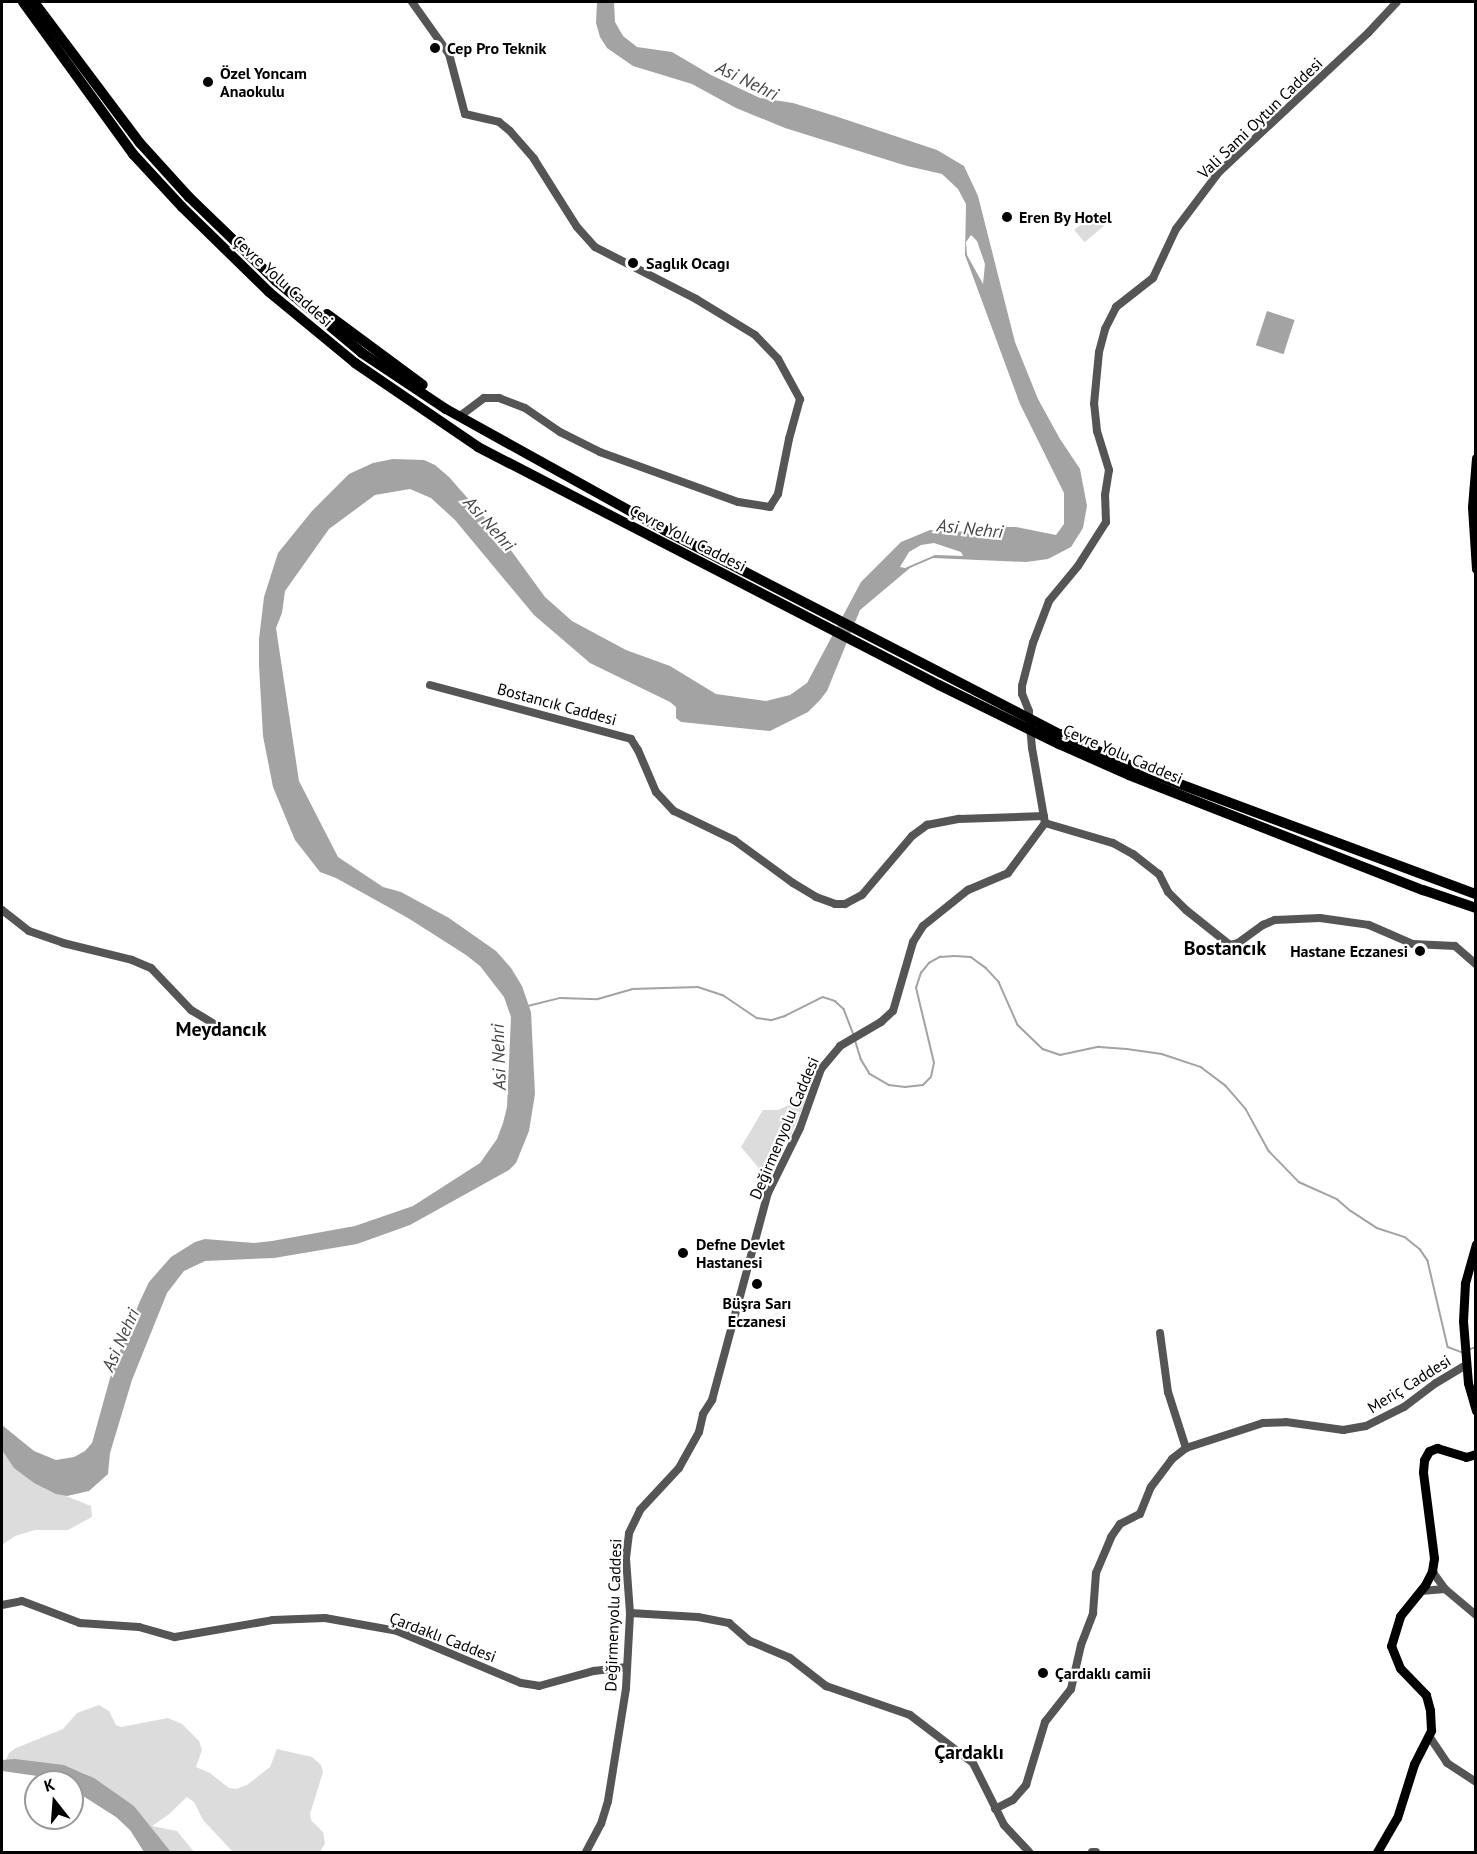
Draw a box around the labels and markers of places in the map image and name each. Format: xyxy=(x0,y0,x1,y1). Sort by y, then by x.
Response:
place label: Cep Pro Teknik xyxy=(447,38,547,58)
marker: Cep Pro Teknik xyxy=(428,41,442,55)
place label: Özel Yoncam Anaokulu xyxy=(220,63,307,101)
marker: Özel Yoncam Anaokulu xyxy=(201,75,215,89)
place label: Eren By Hotel xyxy=(1019,207,1112,227)
marker: Eren By Hotel xyxy=(1000,210,1014,224)
place label: Saglık Ocagı xyxy=(646,253,730,273)
marker: Saglık Ocagı xyxy=(624,254,642,272)
place label: Hastane Eczanesi xyxy=(1290,941,1408,961)
marker: Hastane Eczanesi xyxy=(1413,944,1427,958)
place label: Defne Devlet Hastanesi xyxy=(696,1234,785,1272)
marker: Defne Devlet Hastanesi xyxy=(674,1244,692,1262)
marker: Büşra Sarı Eczanesi xyxy=(750,1277,764,1291)
place label: Büşra Sarı Eczanesi xyxy=(723,1293,791,1331)
place label: Çardaklı camii xyxy=(1055,1663,1151,1683)
marker: Çardaklı camii xyxy=(1036,1666,1050,1680)

